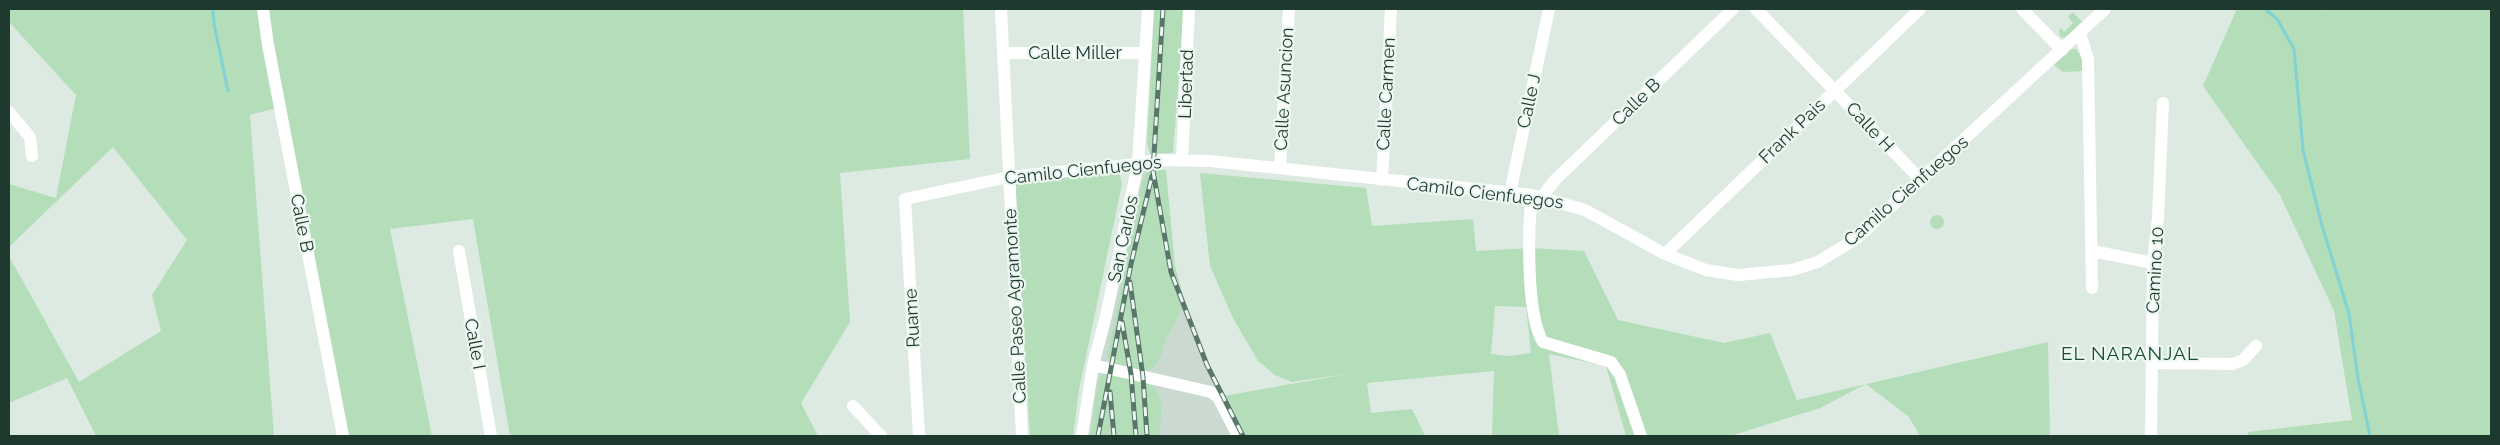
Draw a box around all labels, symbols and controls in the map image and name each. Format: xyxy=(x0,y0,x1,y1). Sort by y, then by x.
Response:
street label: Calle Asuncion xyxy=(1270,27,1297,151)
street label: Calle Carmen xyxy=(1372,37,1399,151)
street label: Calle Miller xyxy=(1028,42,1122,63)
street label: Libertad xyxy=(1174,49,1197,119)
street label: Calle J xyxy=(1512,72,1545,130)
street label: Calle B xyxy=(1607,74,1664,130)
street label: Frank Pais xyxy=(1754,94,1829,167)
street label: Calle H xyxy=(1842,97,1899,156)
street label: Camilo Cienfuegos xyxy=(1839,131,1972,250)
street label: Camilo Cienfuegos xyxy=(1003,151,1163,188)
street label: Camilo Cienfuegos xyxy=(1405,172,1565,213)
street label: Calle B xyxy=(287,192,318,254)
street label: San Carlos xyxy=(1103,193,1142,284)
street label: Calle Paseo Agramonte xyxy=(999,208,1030,404)
street label: Camino 10 xyxy=(2142,226,2167,314)
street label: Ruame xyxy=(899,287,924,348)
street label: Calle I xyxy=(461,317,490,371)
district label: EL NARANJAL xyxy=(2061,342,2199,364)

